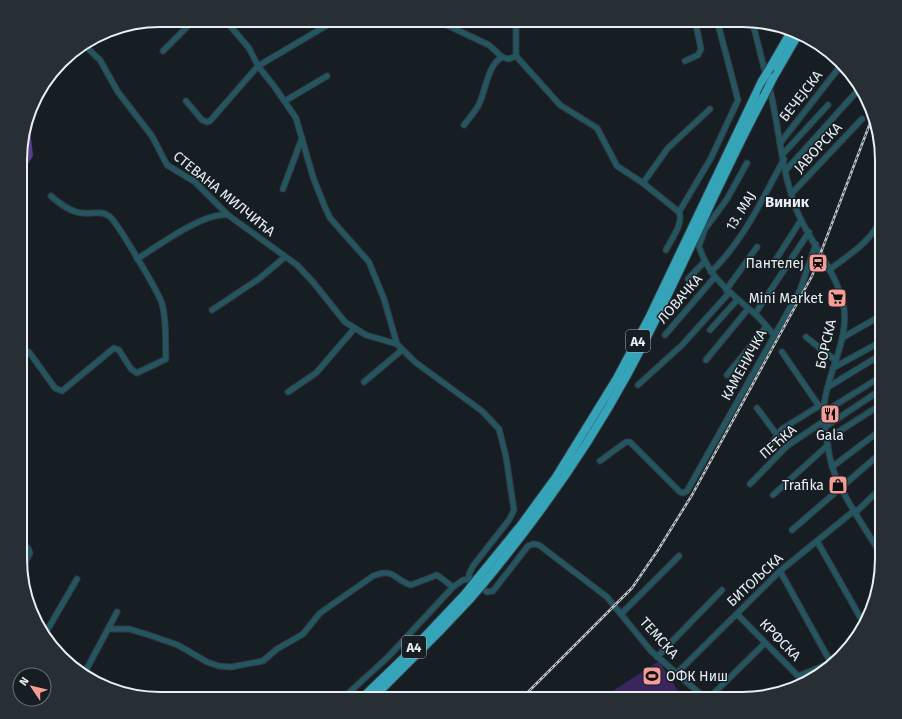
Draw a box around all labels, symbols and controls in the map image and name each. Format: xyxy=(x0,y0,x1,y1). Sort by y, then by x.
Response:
street label: БЕЧЕЈСКА xyxy=(776,67,826,125)
street label: ЈАВОРСКА xyxy=(790,119,846,177)
street label: СТЕВАНА МИЛЧИЋА xyxy=(170,148,278,240)
street label: 13. МАЈ xyxy=(722,188,760,234)
district label: Виник xyxy=(765,193,810,211)
station icon: Пантелеј xyxy=(807,252,829,274)
place label: Пантелеј xyxy=(746,255,804,272)
street label: ЛОВАЧКА xyxy=(654,271,706,327)
supermarket icon: Mini Market xyxy=(826,287,848,309)
place label: Mini Market xyxy=(749,290,824,307)
street label: БОРСКА xyxy=(812,318,840,370)
street label: КАМЕНИЧКА xyxy=(718,327,770,403)
road number: A4 xyxy=(626,330,650,352)
restaurant icon: Gala xyxy=(819,403,841,425)
street label: ПЕЋКА xyxy=(756,421,800,463)
place label: Gala xyxy=(816,427,844,444)
shop icon: Trafika xyxy=(827,474,849,496)
place label: Trafika xyxy=(782,477,824,494)
street label: БИТОЉСКА xyxy=(723,550,787,610)
street label: ТЕМСКА xyxy=(636,614,682,662)
street label: КРФСКА xyxy=(756,615,804,665)
road number: A4 xyxy=(402,636,426,658)
sports icon: ОФК Ниш xyxy=(641,665,663,687)
north arrow xyxy=(12,667,52,707)
place label: ОФК Ниш xyxy=(666,668,728,685)
text: N xyxy=(17,675,32,688)

